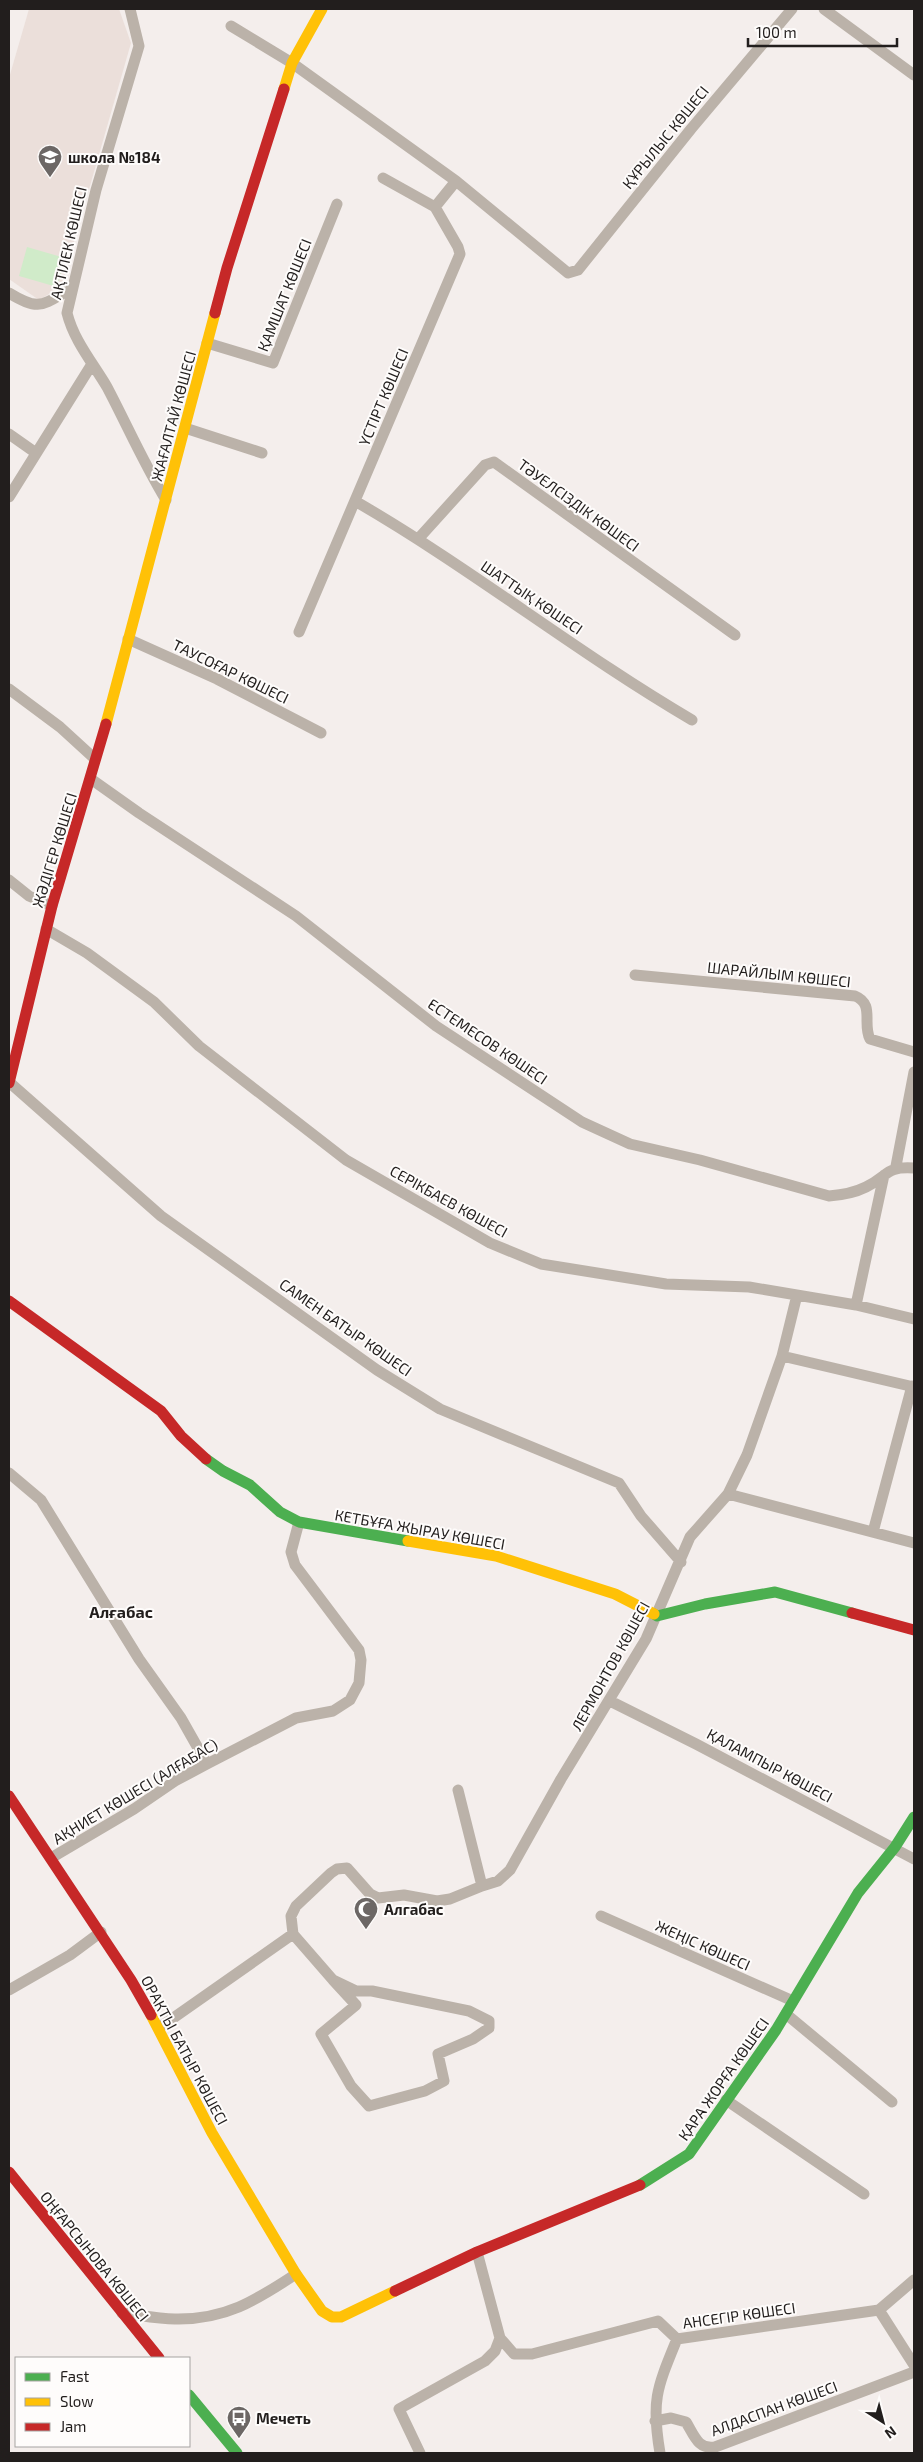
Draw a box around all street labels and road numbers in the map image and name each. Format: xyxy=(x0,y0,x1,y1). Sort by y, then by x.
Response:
street label: ҚҰРЫЛЫС КӨШЕСІ xyxy=(618,82,712,192)
street label: АҚТІЛЕК КӨШЕСІ xyxy=(46,185,90,301)
street label: ҚАМШАТ КӨШЕСІ xyxy=(253,236,315,354)
street label: ҮСТІРТ КӨШЕСІ xyxy=(354,346,412,448)
street label: ЖАҒАЛТАЙ КӨШЕСІ xyxy=(147,349,199,483)
street label: ТӘУЕЛСІЗДІК КӨШЕСІ xyxy=(515,455,643,555)
street label: ШАТТЫҚ КӨШЕСІ xyxy=(478,556,586,638)
street label: ТАУCОҒАР КӨШЕСІ xyxy=(170,635,292,707)
street label: ЖӘДІГЕР КӨШЕСІ xyxy=(28,790,80,910)
street label: ШАРАЙЛЫМ КӨШЕСІ xyxy=(706,958,852,990)
street label: ЕСТЕМЕСОВ КӨШЕСІ xyxy=(425,994,551,1088)
street label: СЕРІКБАЕВ КӨШЕСІ xyxy=(387,1161,511,1241)
street label: САМЕН БАТЫР КӨШЕСІ xyxy=(276,1275,416,1379)
street label: КЕТБҰҒА ЖЫРАУ КӨШЕСІ xyxy=(333,1505,507,1553)
street label: ЛЕРМОНТОВ КӨШЕСІ xyxy=(567,1598,653,1734)
street label: ҚАЛАМПЫР КӨШЕСІ xyxy=(704,1724,836,1806)
street label: АҚНИЕТ КӨШЕСІ (АЛҒАБАС) xyxy=(49,1735,221,1847)
street label: ЖЕҢІС КӨШЕСІ xyxy=(653,1916,753,1974)
street label: ОРАКТЫ БАТЫР КӨШЕСІ xyxy=(138,1972,232,2128)
street label: ҚАРА ЖОРҒА КӨШЕСІ xyxy=(674,2014,772,2144)
street label: ОҢҒАРСЫНОВА КӨШЕСІ xyxy=(37,2187,153,2325)
street label: АНСЕГІР КӨШЕСІ xyxy=(681,2298,797,2332)
street label: АЛДАСПАН КӨШЕСІ xyxy=(708,2377,840,2439)

